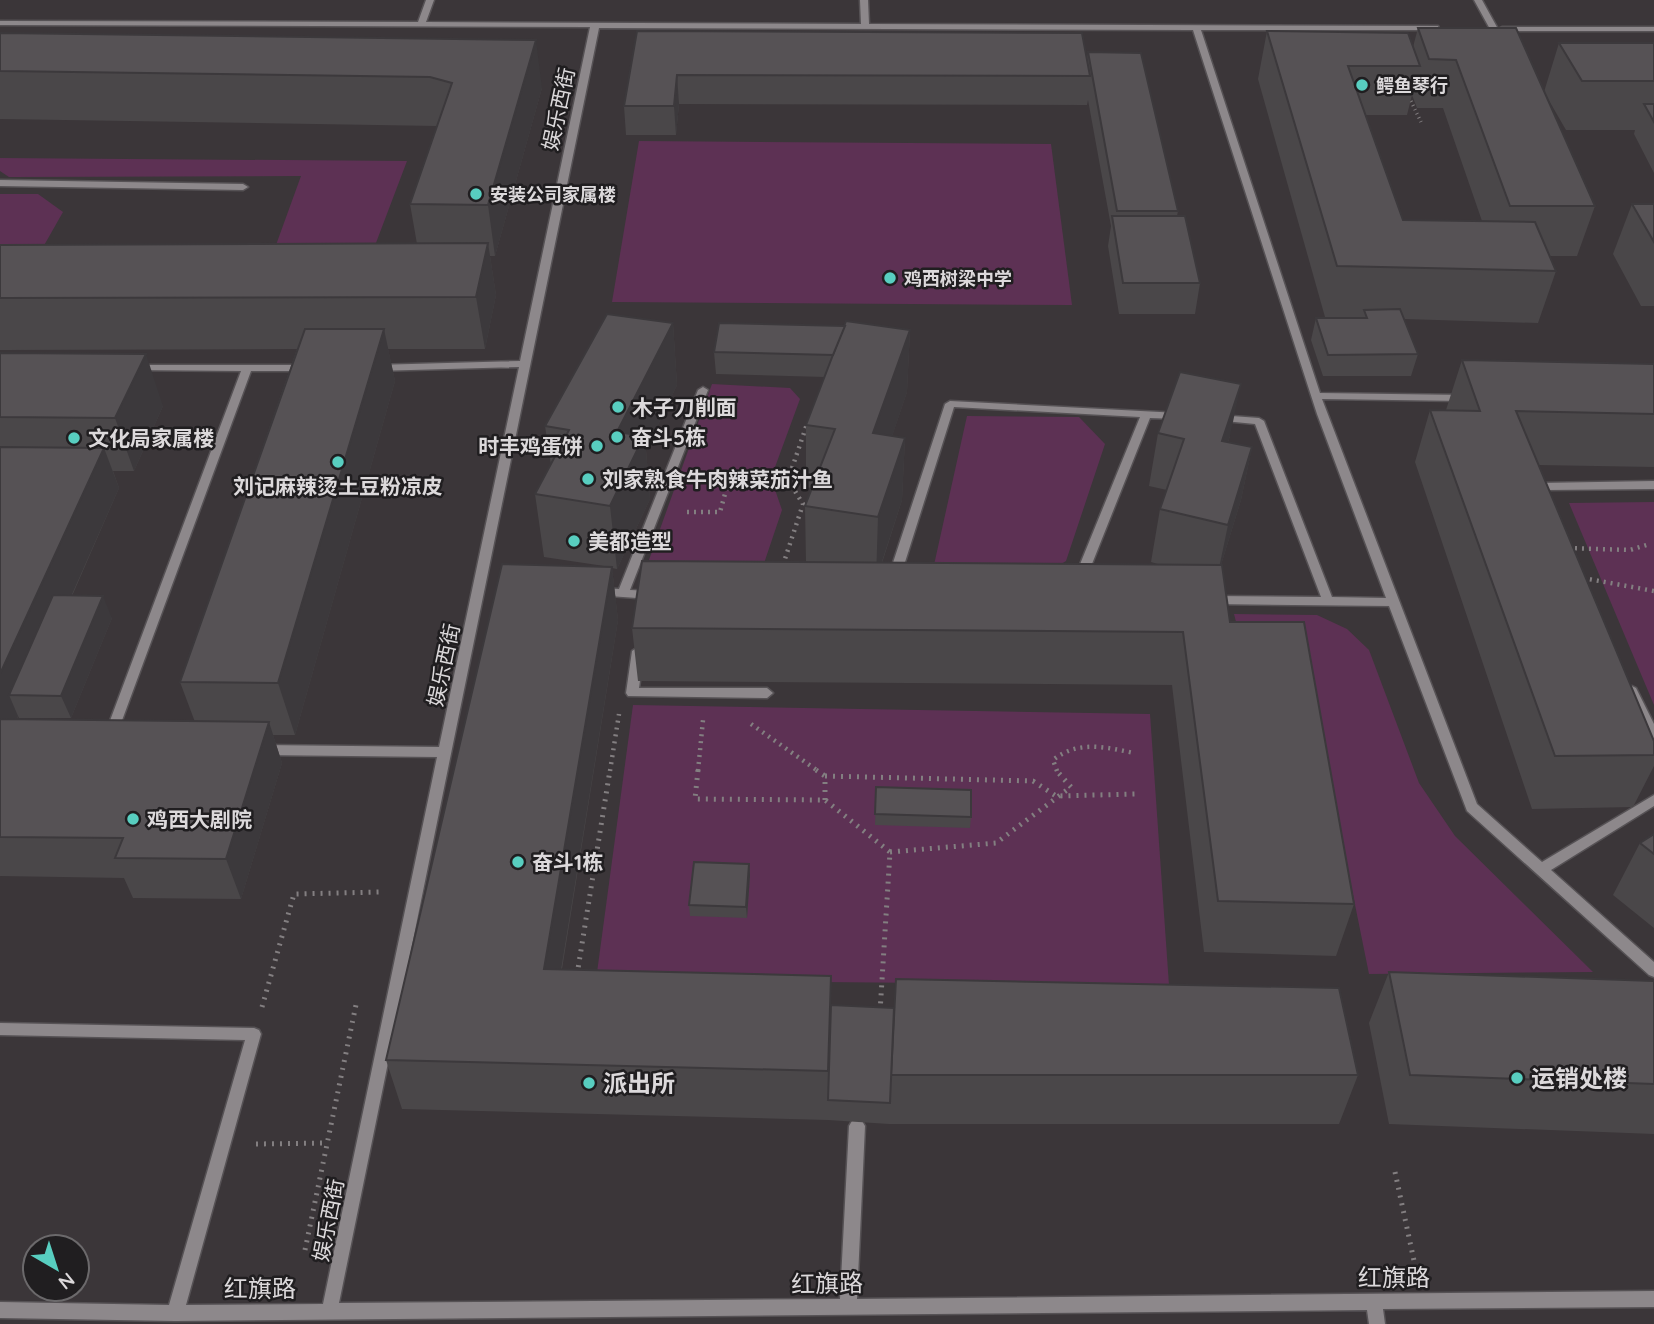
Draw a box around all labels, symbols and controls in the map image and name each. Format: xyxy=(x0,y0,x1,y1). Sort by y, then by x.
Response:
street label: 娱乐西街 xyxy=(537,65,579,153)
place label: 鳄鱼琴行 xyxy=(1376,74,1448,97)
marker: 鳄鱼琴行 xyxy=(1354,77,1370,93)
place label: 安装公司家属楼 xyxy=(490,183,616,206)
marker: 安装公司家属楼 xyxy=(468,186,484,202)
place label: 鸡西树梁中学 xyxy=(904,267,1012,290)
marker: 鸡西树梁中学 xyxy=(882,270,898,286)
place label: 木子刀削面 xyxy=(632,394,737,420)
marker: 木子刀削面 xyxy=(610,399,626,415)
place label: 奋斗5栋 xyxy=(631,424,706,450)
place label: 文化局家属楼 xyxy=(88,425,214,451)
marker: 奋斗5栋 xyxy=(609,429,625,445)
marker: 文化局家属楼 xyxy=(66,430,82,446)
place label: 时丰鸡蛋饼 xyxy=(478,433,583,459)
marker: 时丰鸡蛋饼 xyxy=(589,438,605,454)
marker: 刘记麻辣烫土豆粉凉皮 xyxy=(330,454,346,470)
place label: 刘家熟食牛肉辣菜茄汁鱼 xyxy=(602,466,833,492)
marker: 刘家熟食牛肉辣菜茄汁鱼 xyxy=(580,471,596,487)
place label: 刘记麻辣烫土豆粉凉皮 xyxy=(233,473,443,499)
place label: 美都造型 xyxy=(588,528,672,554)
marker: 美都造型 xyxy=(566,533,582,549)
street label: 娱乐西街 xyxy=(422,621,464,709)
place label: 鸡西大剧院 xyxy=(147,806,252,832)
marker: 鸡西大剧院 xyxy=(125,811,141,827)
place label: 奋斗1栋 xyxy=(532,849,603,875)
marker: 奋斗1栋 xyxy=(510,854,526,870)
place label: 运销处楼 xyxy=(1531,1063,1627,1093)
place label: 派出所 xyxy=(603,1068,675,1098)
marker: 运销处楼 xyxy=(1509,1070,1525,1086)
marker: 派出所 xyxy=(581,1075,597,1091)
street label: 娱乐西街 xyxy=(307,1176,349,1264)
north arrow xyxy=(21,1233,91,1303)
street label: 红旗路 xyxy=(1358,1262,1430,1292)
text: N xyxy=(54,1267,80,1295)
street label: 红旗路 xyxy=(791,1267,863,1299)
street label: 红旗路 xyxy=(224,1273,296,1303)

